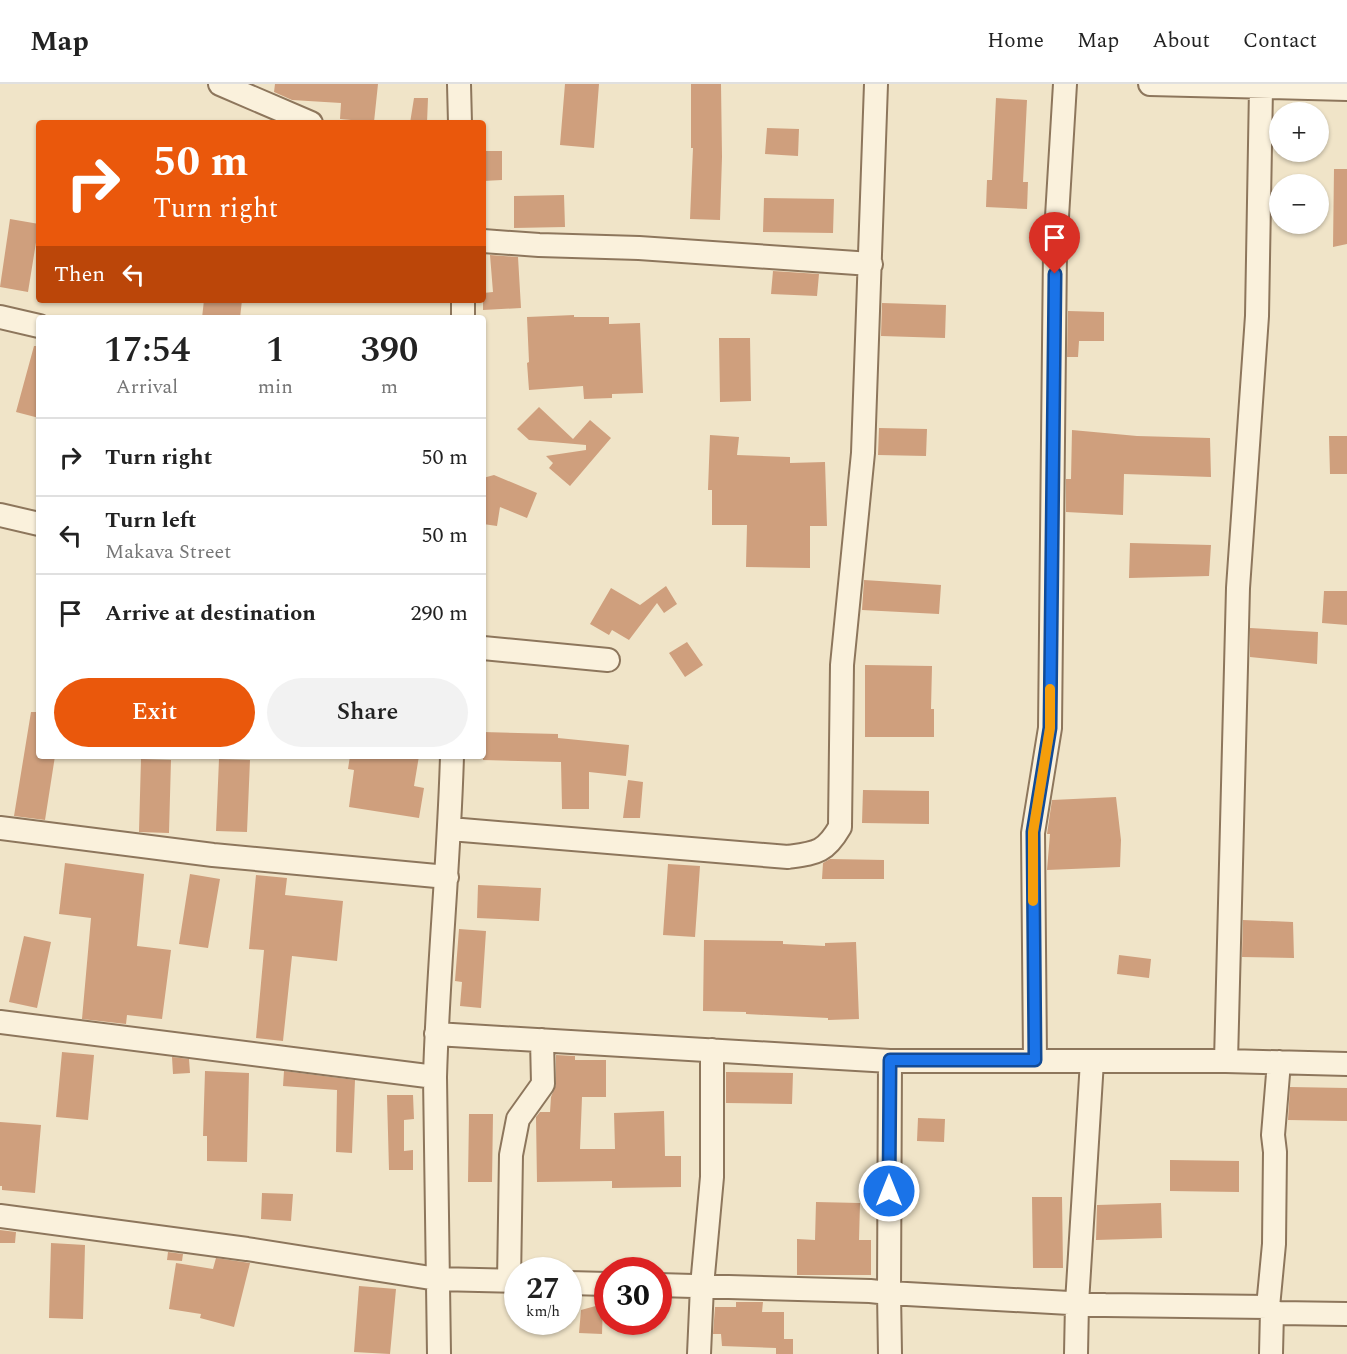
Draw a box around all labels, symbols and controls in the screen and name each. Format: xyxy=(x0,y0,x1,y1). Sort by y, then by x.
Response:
text: Map xyxy=(30,20,89,63)
text: Home xyxy=(987,25,1044,57)
text: Map xyxy=(1077,25,1119,57)
text: About xyxy=(1152,25,1210,57)
text: Contact xyxy=(1243,25,1317,57)
map controls xyxy=(1269,102,1329,234)
button: + xyxy=(1269,102,1329,162)
text: 50 m xyxy=(153,131,248,194)
icon: right xyxy=(54,144,132,222)
button: − xyxy=(1269,174,1329,234)
text: Turn right xyxy=(153,188,278,230)
pin xyxy=(1029,212,1080,274)
icon: arrive xyxy=(1038,221,1071,254)
text: Then xyxy=(54,258,105,291)
icon: left xyxy=(117,258,150,291)
text: 17:54 xyxy=(104,323,190,378)
text: 1 xyxy=(266,323,285,378)
text: 390 xyxy=(360,323,418,378)
text: Arrival xyxy=(116,372,178,402)
text: min xyxy=(258,372,293,402)
text: m xyxy=(381,372,398,402)
icon: right xyxy=(54,441,87,474)
text: Turn right xyxy=(105,441,212,474)
text: 50 m xyxy=(422,441,468,474)
text: Turn left xyxy=(105,504,197,537)
icon: left xyxy=(54,519,87,552)
text: 50 m xyxy=(422,519,468,552)
text: Makava Street xyxy=(105,537,231,567)
icon: arrive xyxy=(54,597,87,630)
text: Arrive at destination xyxy=(105,597,316,630)
text: 290 m xyxy=(411,597,468,630)
button: Exit xyxy=(54,678,255,747)
button: Share xyxy=(267,678,468,747)
position arrow xyxy=(857,1159,921,1223)
speed limit sign: 30 xyxy=(594,1257,672,1335)
text: 27 xyxy=(526,1266,560,1312)
text: km/h xyxy=(526,1300,560,1323)

